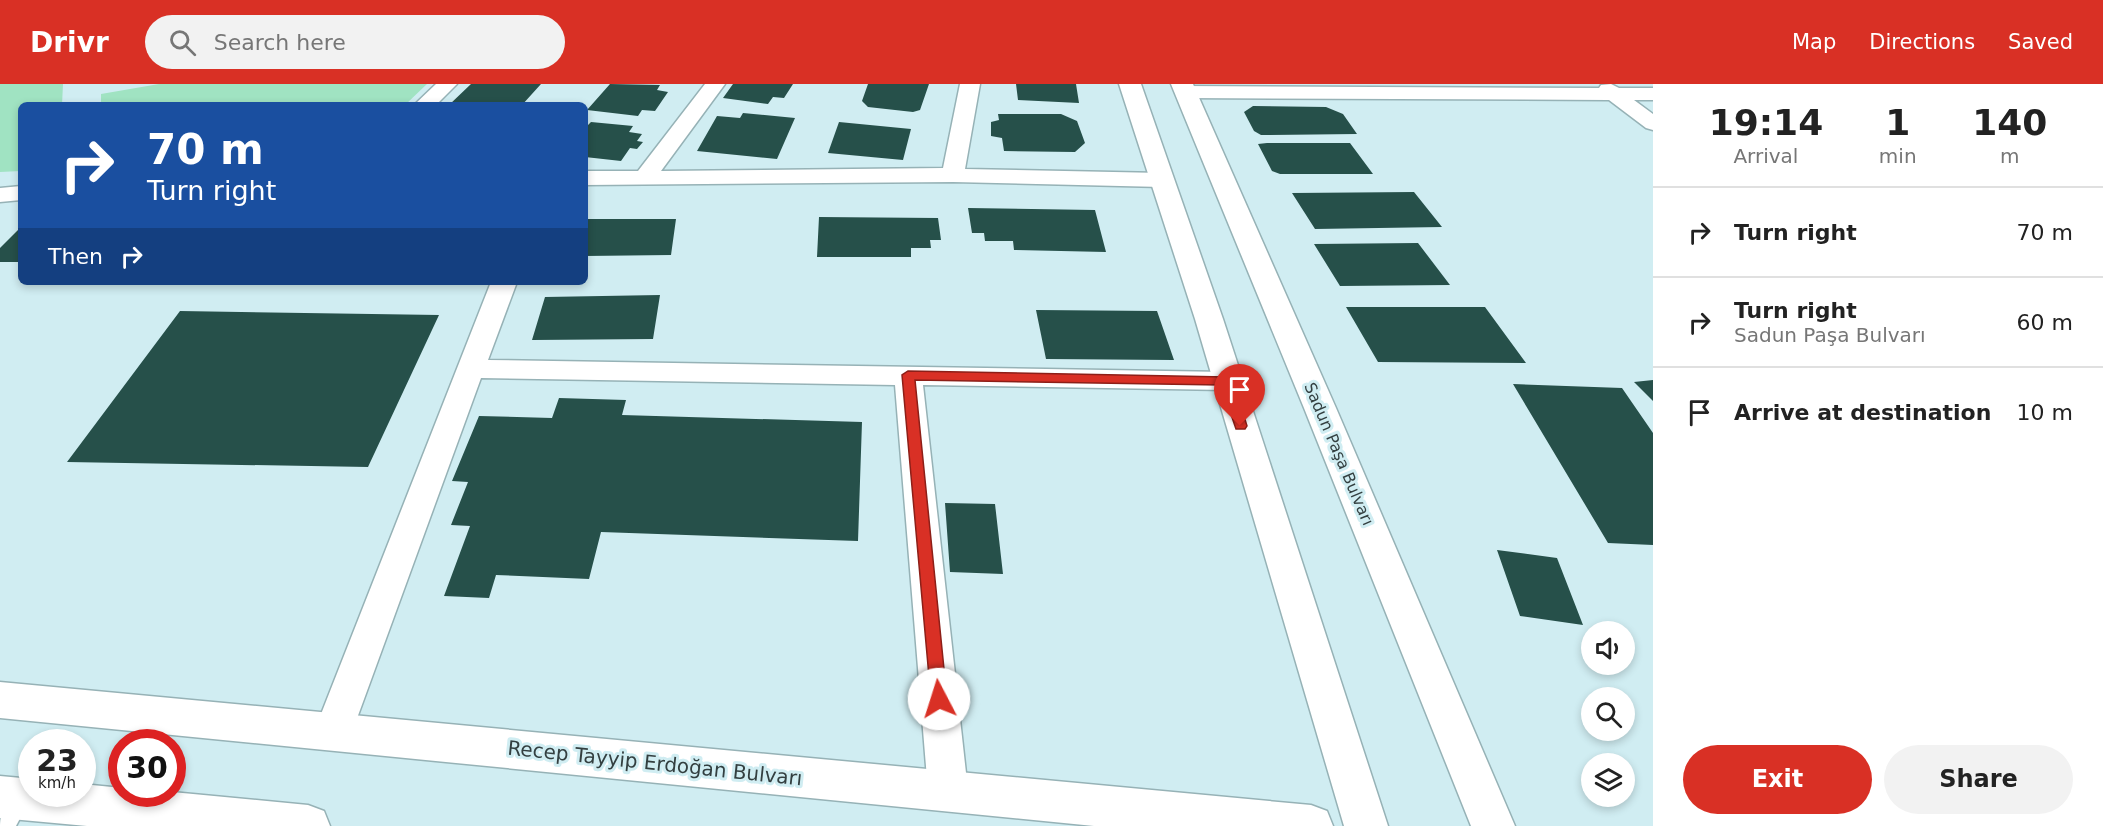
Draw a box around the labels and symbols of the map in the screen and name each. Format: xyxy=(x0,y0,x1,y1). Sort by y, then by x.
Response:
pin xyxy=(1214,364,1265,426)
street label: Sadun Paşa Bulvarı xyxy=(1300,380,1378,528)
position arrow xyxy=(907,667,971,731)
speed limit sign: 30 xyxy=(108,729,186,807)
street label: Recep Tayyip Erdoğan Bulvarı xyxy=(506,736,804,790)

